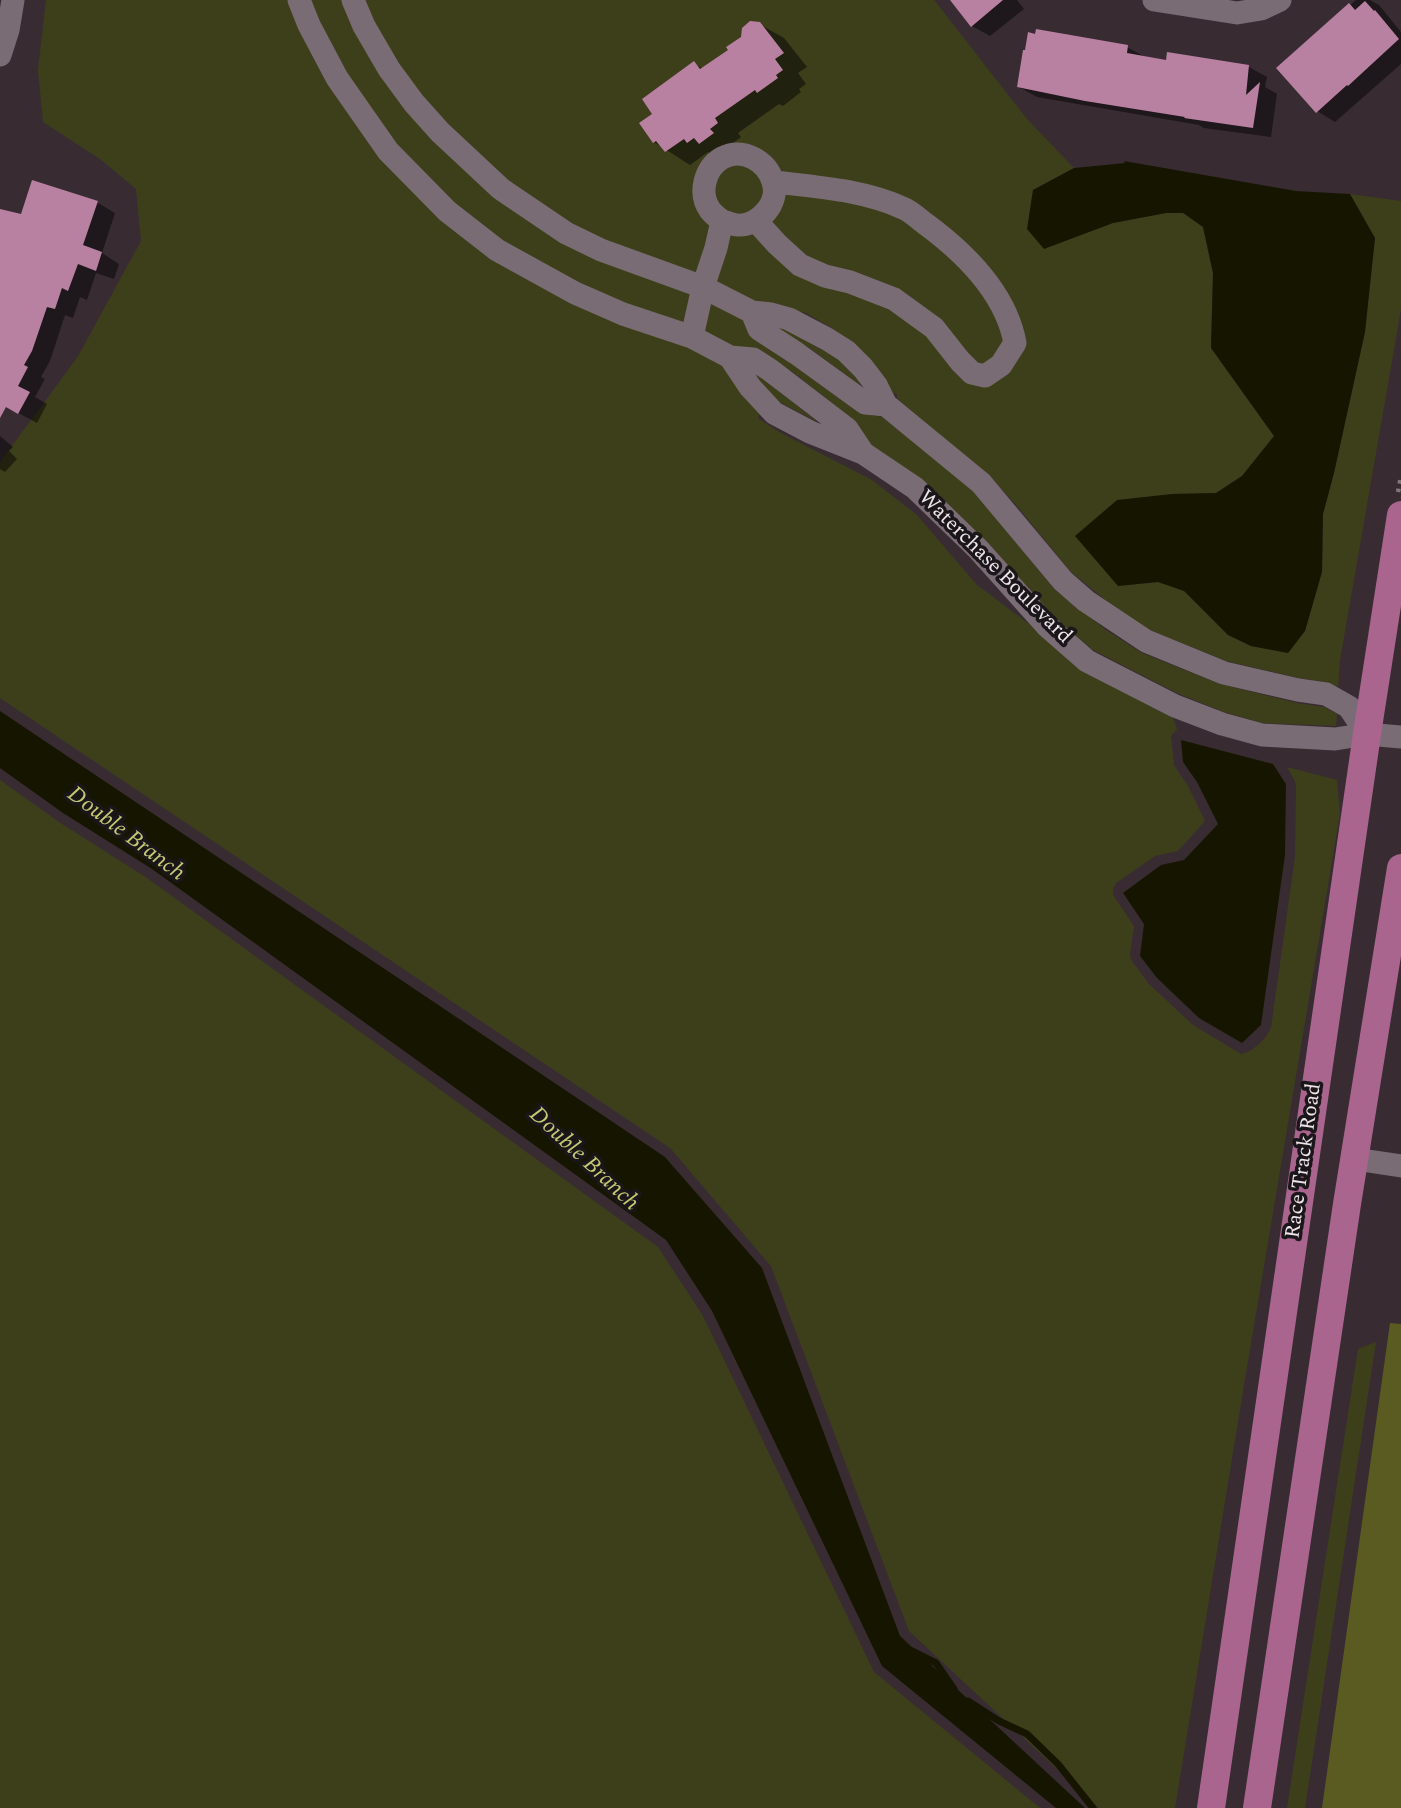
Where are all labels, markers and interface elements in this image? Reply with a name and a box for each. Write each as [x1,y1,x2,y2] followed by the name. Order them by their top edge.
[912,486,1076,650] street label: Waterchase Boulevard
[61,782,189,888] water label: Double Branch
[1282,1082,1328,1240] street label: Race Track Road
[522,1102,644,1218] water label: Double Branch

